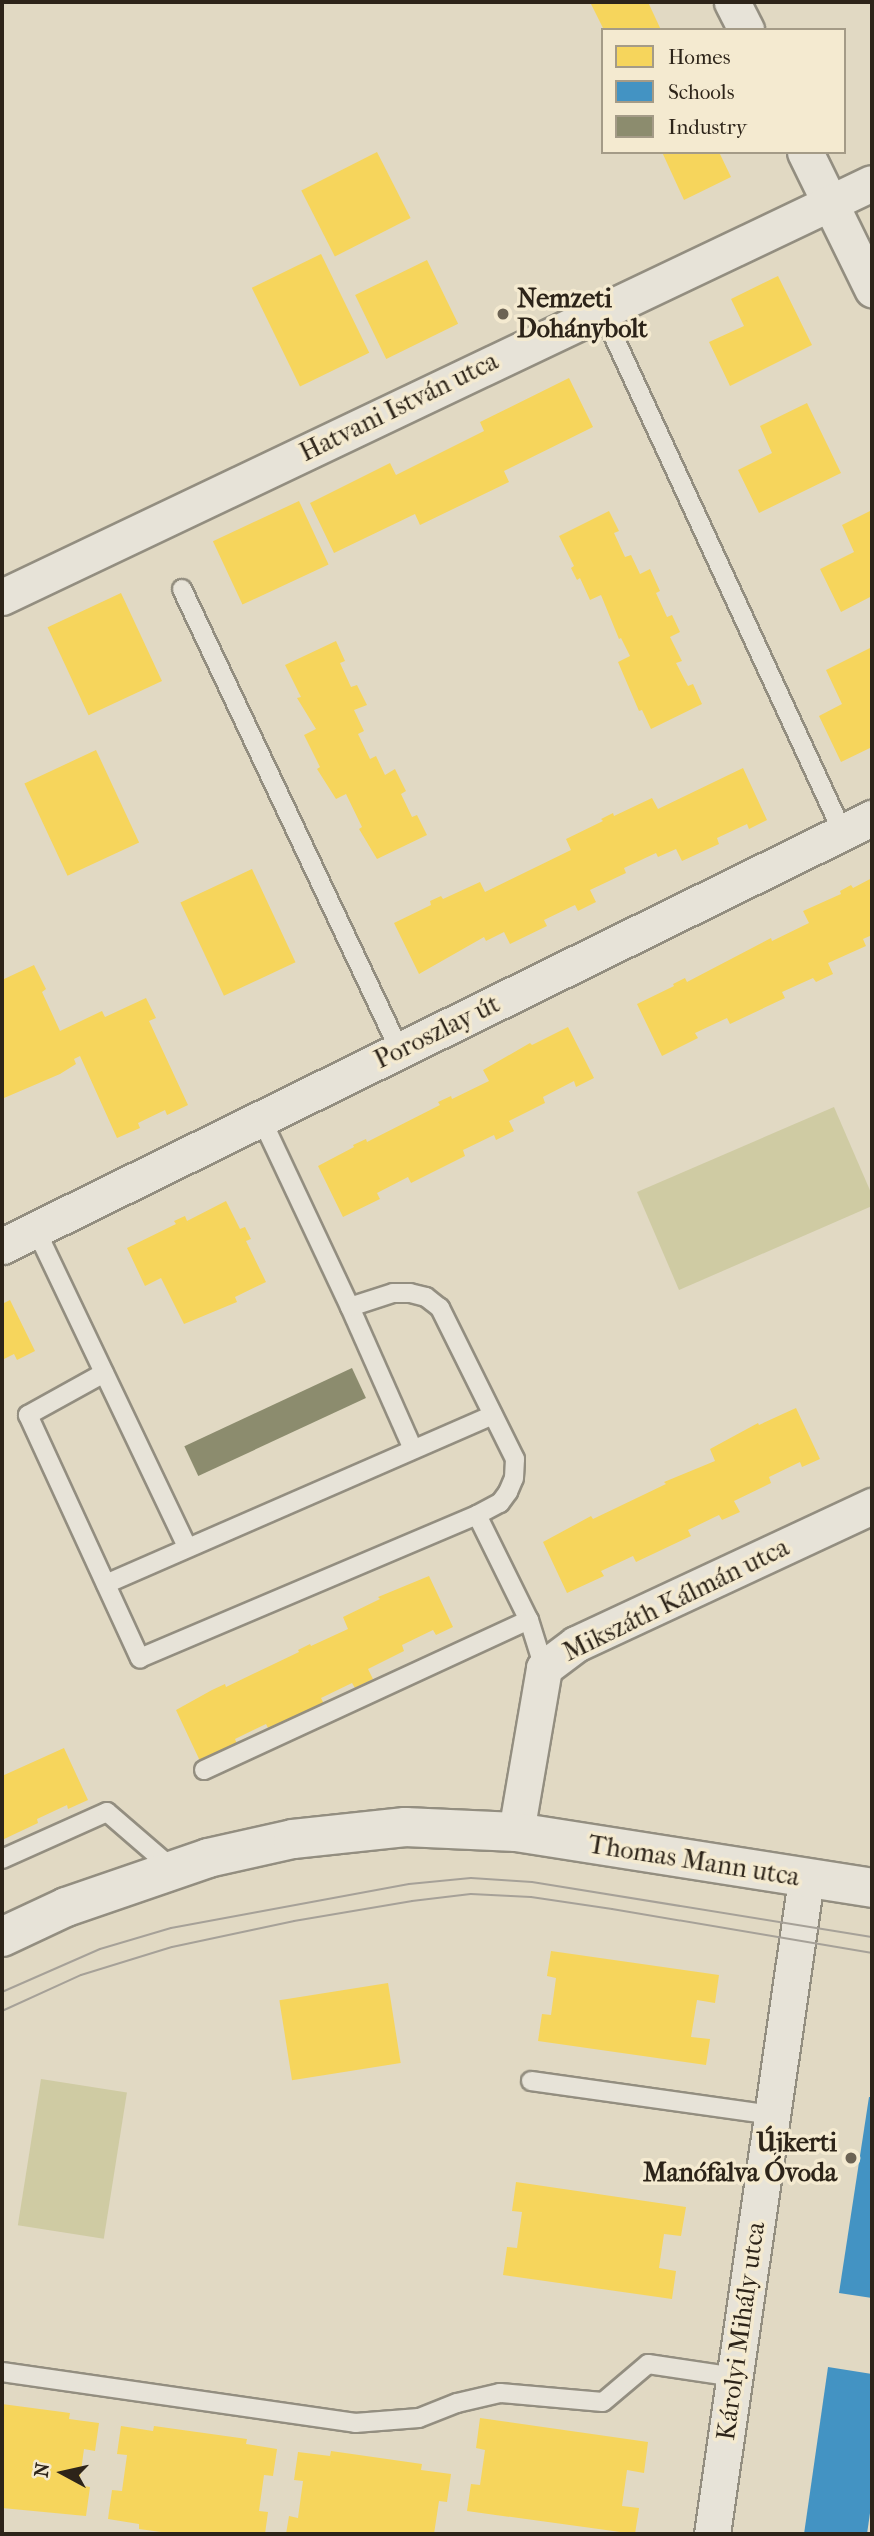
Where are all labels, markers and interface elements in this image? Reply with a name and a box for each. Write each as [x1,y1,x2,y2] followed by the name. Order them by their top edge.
[601,28,846,154] legend
[668,45,730,69] text: Homes
[668,80,734,104] text: Schools
[668,115,747,139] text: Industry
[517,283,647,344] place label: Nemzeti Dohánybolt
[495,306,511,322] marker: Nemzeti Dohánybolt
[295,345,503,469] street label: Hatvani István utca
[369,988,505,1076] street label: Poroszlay út
[558,1532,794,1668] street label: Mikszáth Kálmán utca
[586,1829,802,1893] street label: Thomas Mann utca
[643,2127,837,2188] place label: Újkerti Manófalva Óvoda
[843,2150,859,2166] marker: Újkerti Manófalva Óvoda
[710,2220,772,2442] street label: Károlyi Mihály utca
[28,2438,98,2508] north arrow
[30,2461,54,2479] text: N

